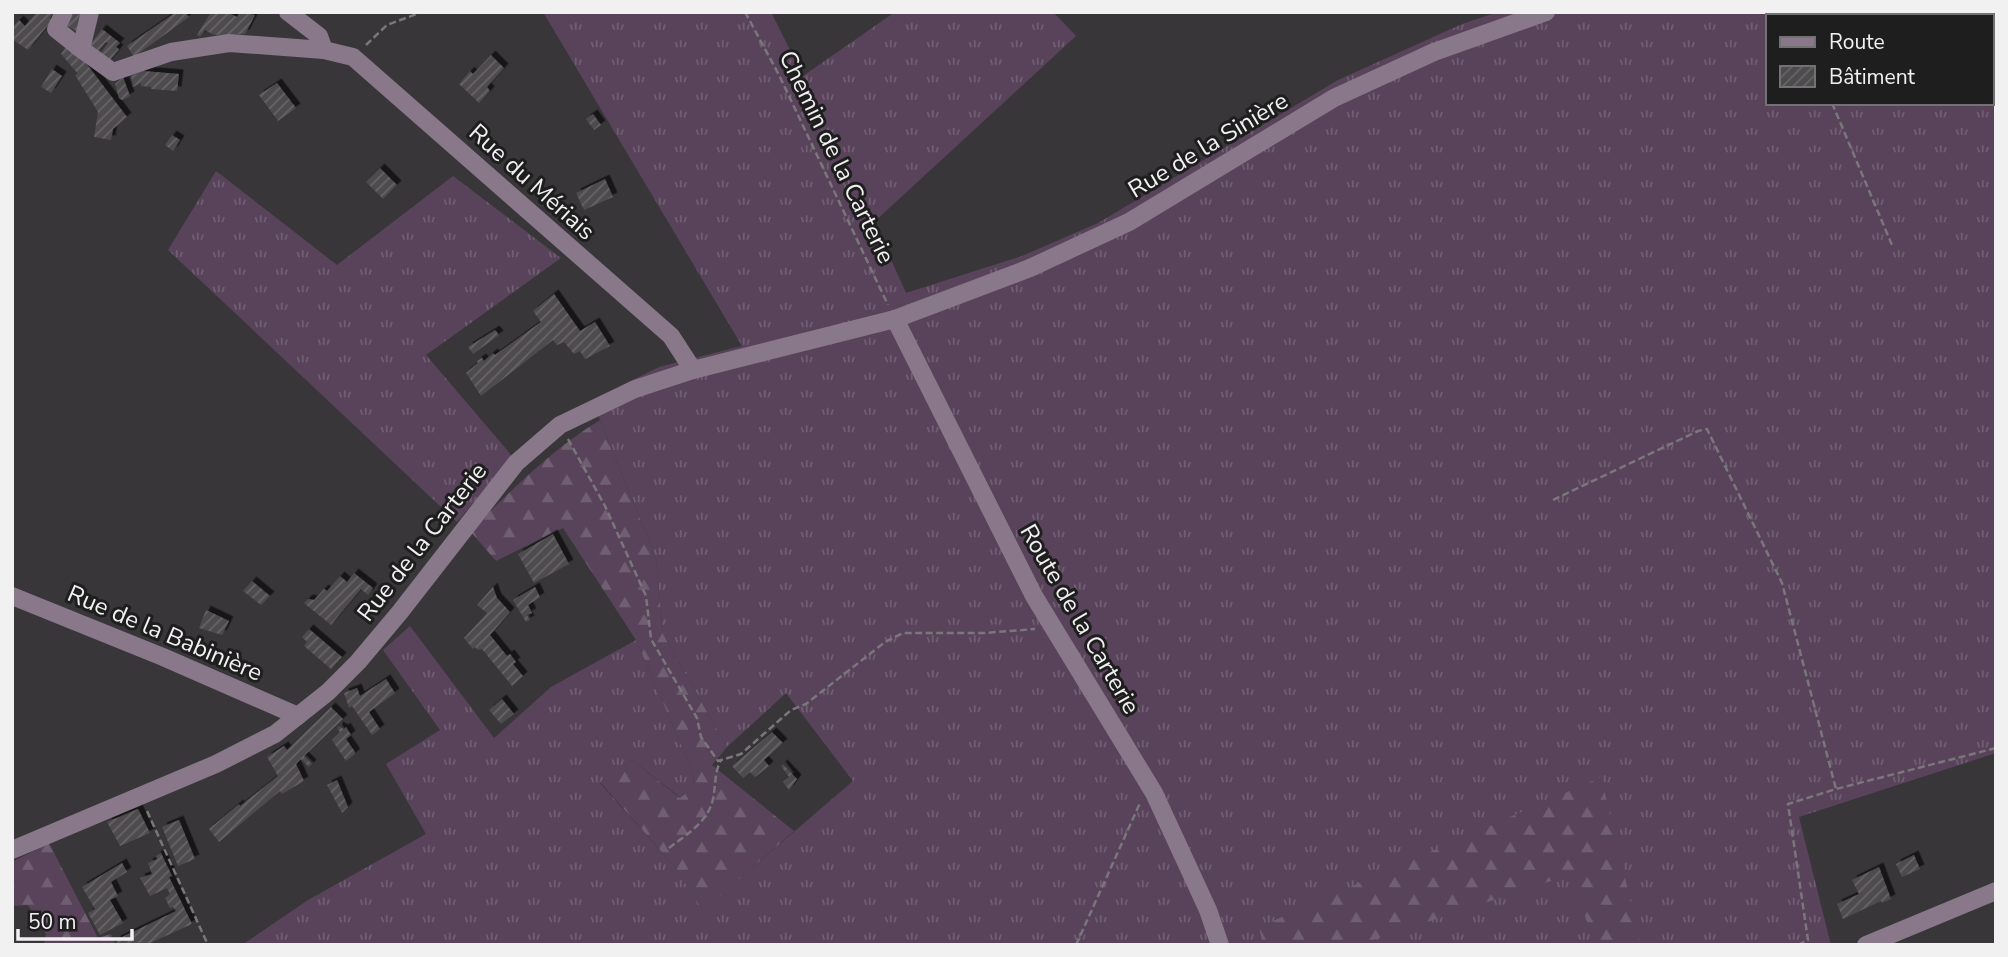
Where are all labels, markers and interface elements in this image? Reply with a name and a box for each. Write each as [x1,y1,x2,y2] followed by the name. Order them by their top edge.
[1766,14,1994,105] legend
[1829,28,1885,56] text: Route
[772,45,902,269] street label: Chemin de la Carterie
[1829,63,1916,91] text: Bâtiment
[1122,85,1294,205] street label: Rue de la Sinière
[462,117,602,247] street label: Rue du Mériais
[350,456,494,628] street label: Rue de la Carterie
[1013,518,1147,720] street label: Route de la Carterie
[63,577,267,689] street label: Rue de la Babinière
[18,898,131,942] scale bar
[28,908,77,936] text: 50 m

